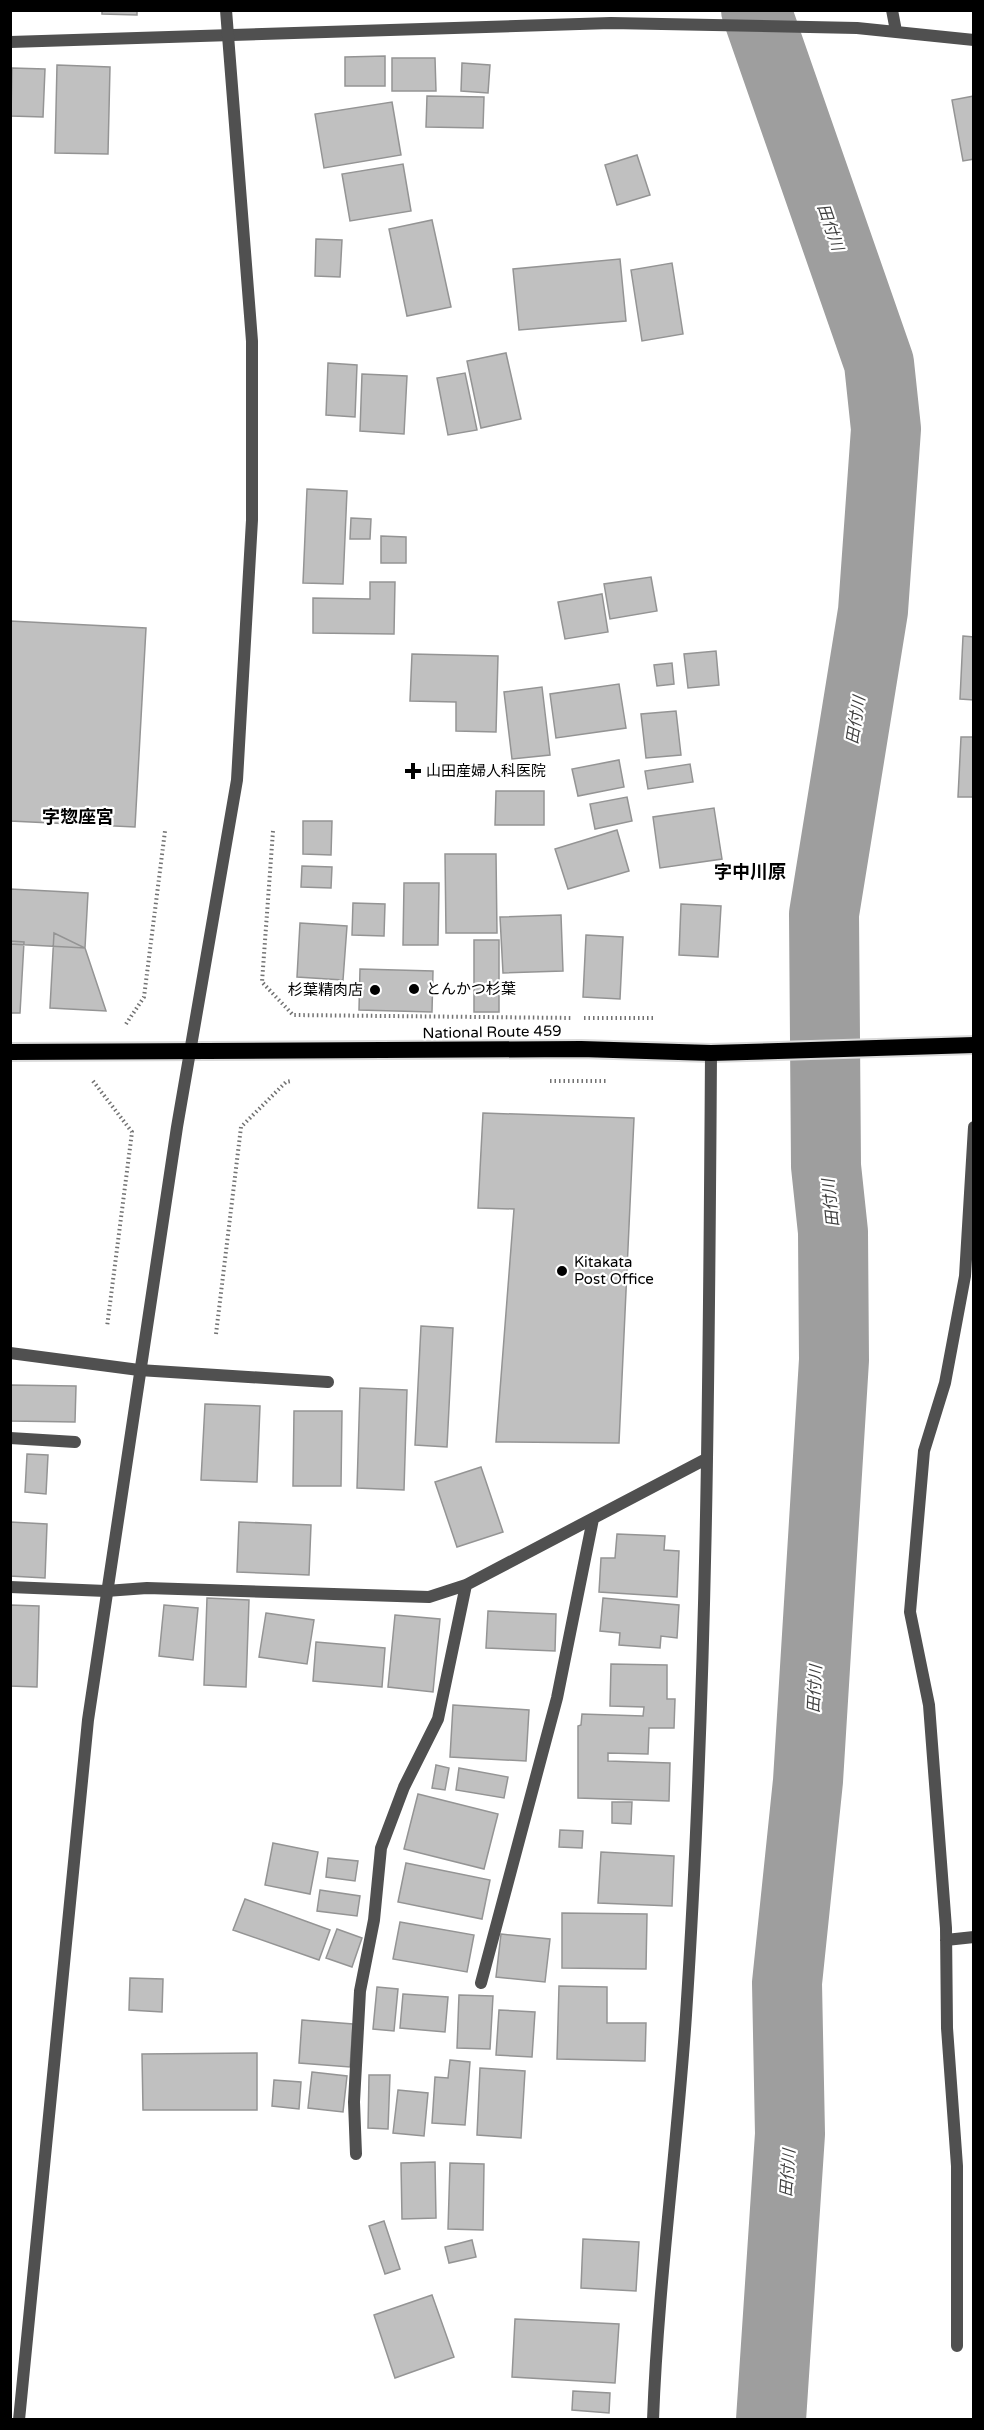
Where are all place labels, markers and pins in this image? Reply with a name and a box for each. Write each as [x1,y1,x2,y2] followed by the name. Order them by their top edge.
[404,762,422,780] marker: 山田産婦人科医院
[426,762,546,780] place label: 山田産婦人科医院
[426,980,516,998] place label: とんかつ杉葉
[288,981,363,999] place label: 杉葉精肉店
[407,982,421,996] marker: とんかつ杉葉
[368,983,382,997] marker: 杉葉精肉店
[574,1253,654,1288] place label: Kitakata Post Office
[555,1264,569,1278] marker: Kitakata Post Office

